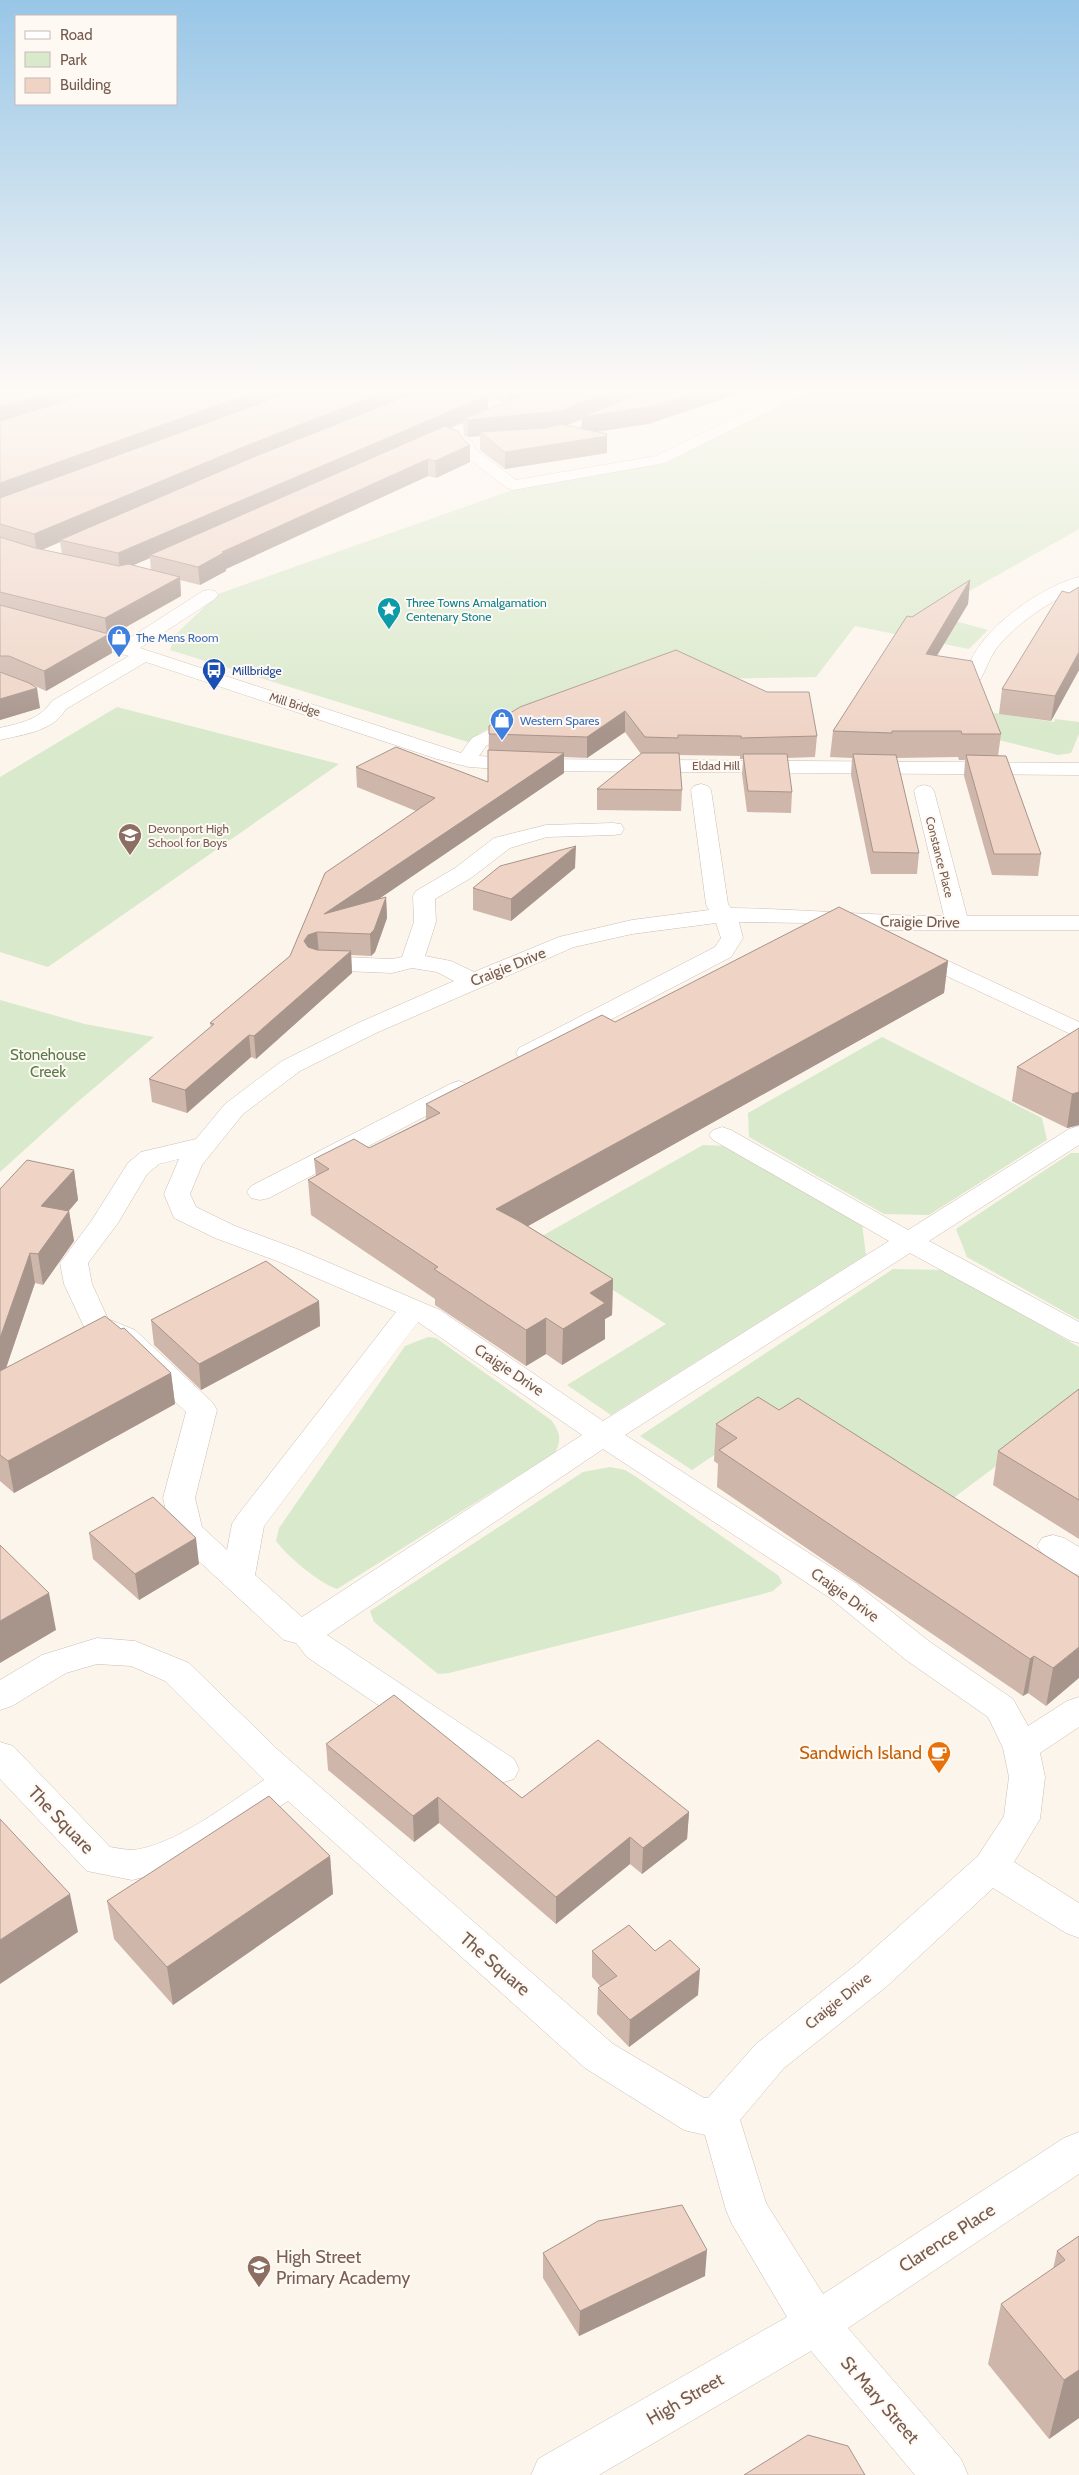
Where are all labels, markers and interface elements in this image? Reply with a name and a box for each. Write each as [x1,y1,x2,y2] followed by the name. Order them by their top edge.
[15,15,178,105] legend
[60,26,93,44] text: Road
[60,51,87,69] text: Park
[60,76,111,94] text: Building
[406,595,547,624] place label: Three Towns Amalgamation Centenary Stone
[376,596,402,630] place icon: Three Towns Amalgamation Centenary Stone
[106,624,132,658] shop icon: The Mens Room
[136,630,219,645] place label: The Mens Room
[201,657,227,691] bus stop icon: Millbridge
[232,663,282,678] place label: Millbridge
[268,689,322,719] street label: Mill Bridge
[489,707,515,741] shop icon: Western Spares
[520,713,599,728] place label: Western Spares
[692,758,740,773] street label: Eldad Hill
[923,815,957,899] street label: Constance Place
[148,821,229,850] place label: Devonport High School for Boys
[117,822,143,856] school or university icon: Devonport High School for Boys
[880,912,960,932] street label: Craigie Drive
[468,944,549,990] street label: Craigie Drive
[10,1046,86,1081] park label: Stonehouse Creek
[471,1340,547,1400] street label: Craigie Drive
[807,1564,883,1626] street label: Craigie Drive
[926,1740,952,1774] cafe icon: Sandwich Island
[799,1742,922,1764] place label: Sandwich Island
[23,1782,99,1858] street label: The Square
[455,1928,535,2000] street label: The Square
[801,1969,875,2033] street label: Craigie Drive
[895,2199,999,2277] street label: Clarence Place
[276,2246,410,2289] place label: High Street Primary Academy
[246,2254,272,2288] school or university icon: High Street Primary Academy
[836,2352,924,2448] street label: St Mary Street
[643,2368,727,2430] street label: High Street

